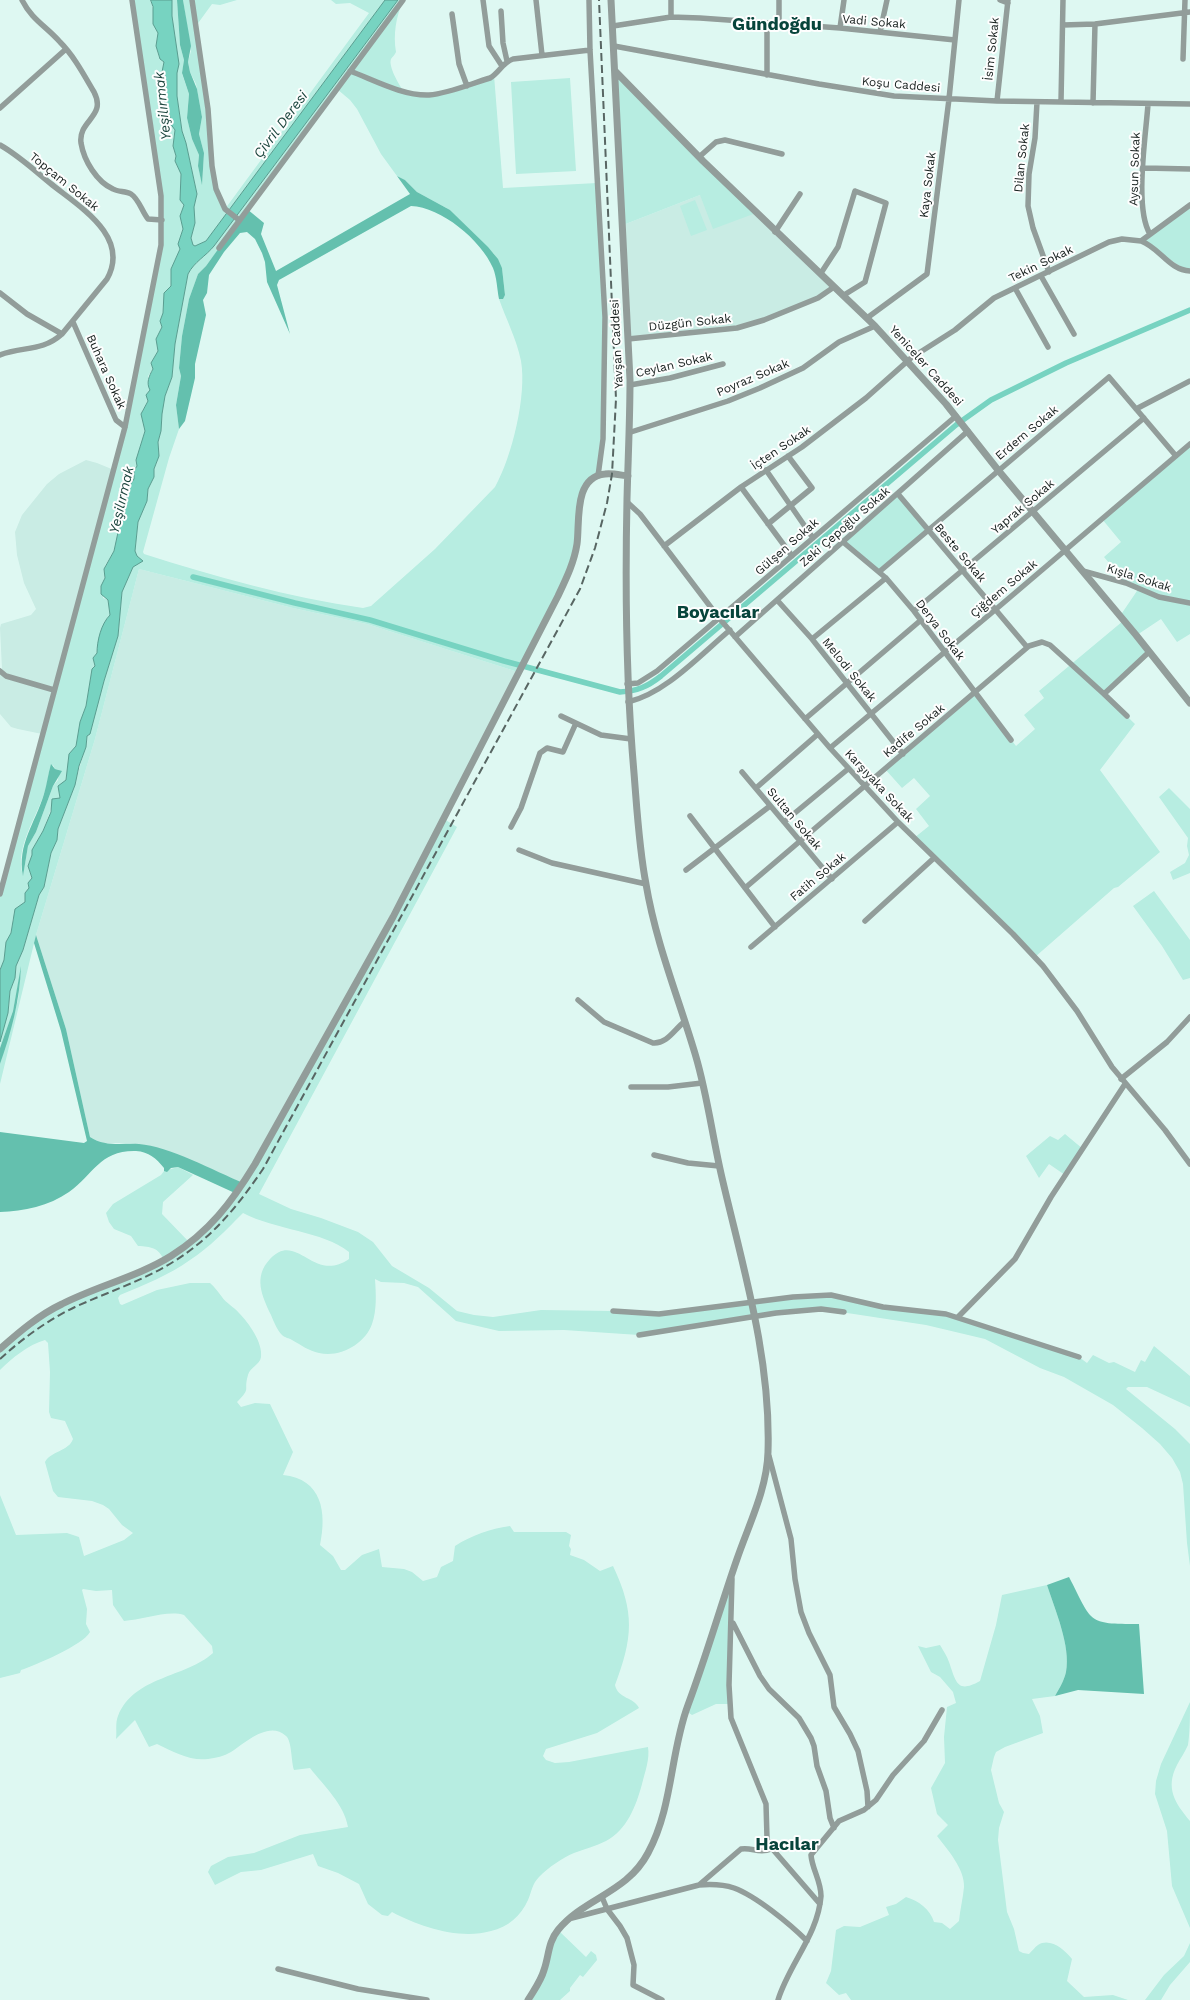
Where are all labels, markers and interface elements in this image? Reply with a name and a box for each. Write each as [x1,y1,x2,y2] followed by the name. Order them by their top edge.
[842,12,906,32] street label: Vadi Sokak
[732,14,822,36] district label: Gündoğdu
[982,17,1002,81] street label: İsim Sokak
[151,71,175,141] water label: Yeşilırmak
[861,74,941,96] street label: Koşu Caddesi
[250,88,312,162] water label: Çivril Deresi
[1011,123,1033,193] street label: Dilan Sokak
[1127,132,1143,206] street label: Aysun Sokak
[26,150,102,214] street label: Topçam Sokak
[917,151,939,219] street label: Kaya Sokak
[1007,242,1075,286] street label: Tekin Sokak
[607,299,627,389] street label: Yavşan Caddesi
[648,312,732,334] street label: Düzgün Sokak
[886,323,966,409] street label: Yeniceler Caddesi
[83,332,129,412] street label: Buhara Sokak
[634,349,714,381] street label: Ceylan Sokak
[714,356,792,400] street label: Poyraz Sokak
[993,403,1061,463] street label: Erdem Sokak
[748,423,814,473] street label: İçten Sokak
[106,465,138,535] water label: Yeşilırmak
[989,477,1057,537] street label: Yaprak Sokak
[797,484,893,570] street label: Zeki Çepoğlu Sokak
[752,515,822,579] street label: Gülşen Sokak
[931,521,989,585] street label: Beste Sokak
[968,557,1040,621] street label: Çiğdem Sokak
[1105,561,1173,595] street label: Kışla Sokak
[912,597,968,663] street label: Derya Sokak
[677,602,759,624] district label: Boyacılar
[819,635,879,705] street label: Melodi Sokak
[880,701,948,761] street label: Kadife Sokak
[842,747,916,825] street label: Karşıyaka Sokak
[764,785,824,853] street label: Sultan Sokak
[787,850,849,904] street label: Fatih Sokak
[755,1834,819,1856] district label: Hacılar

